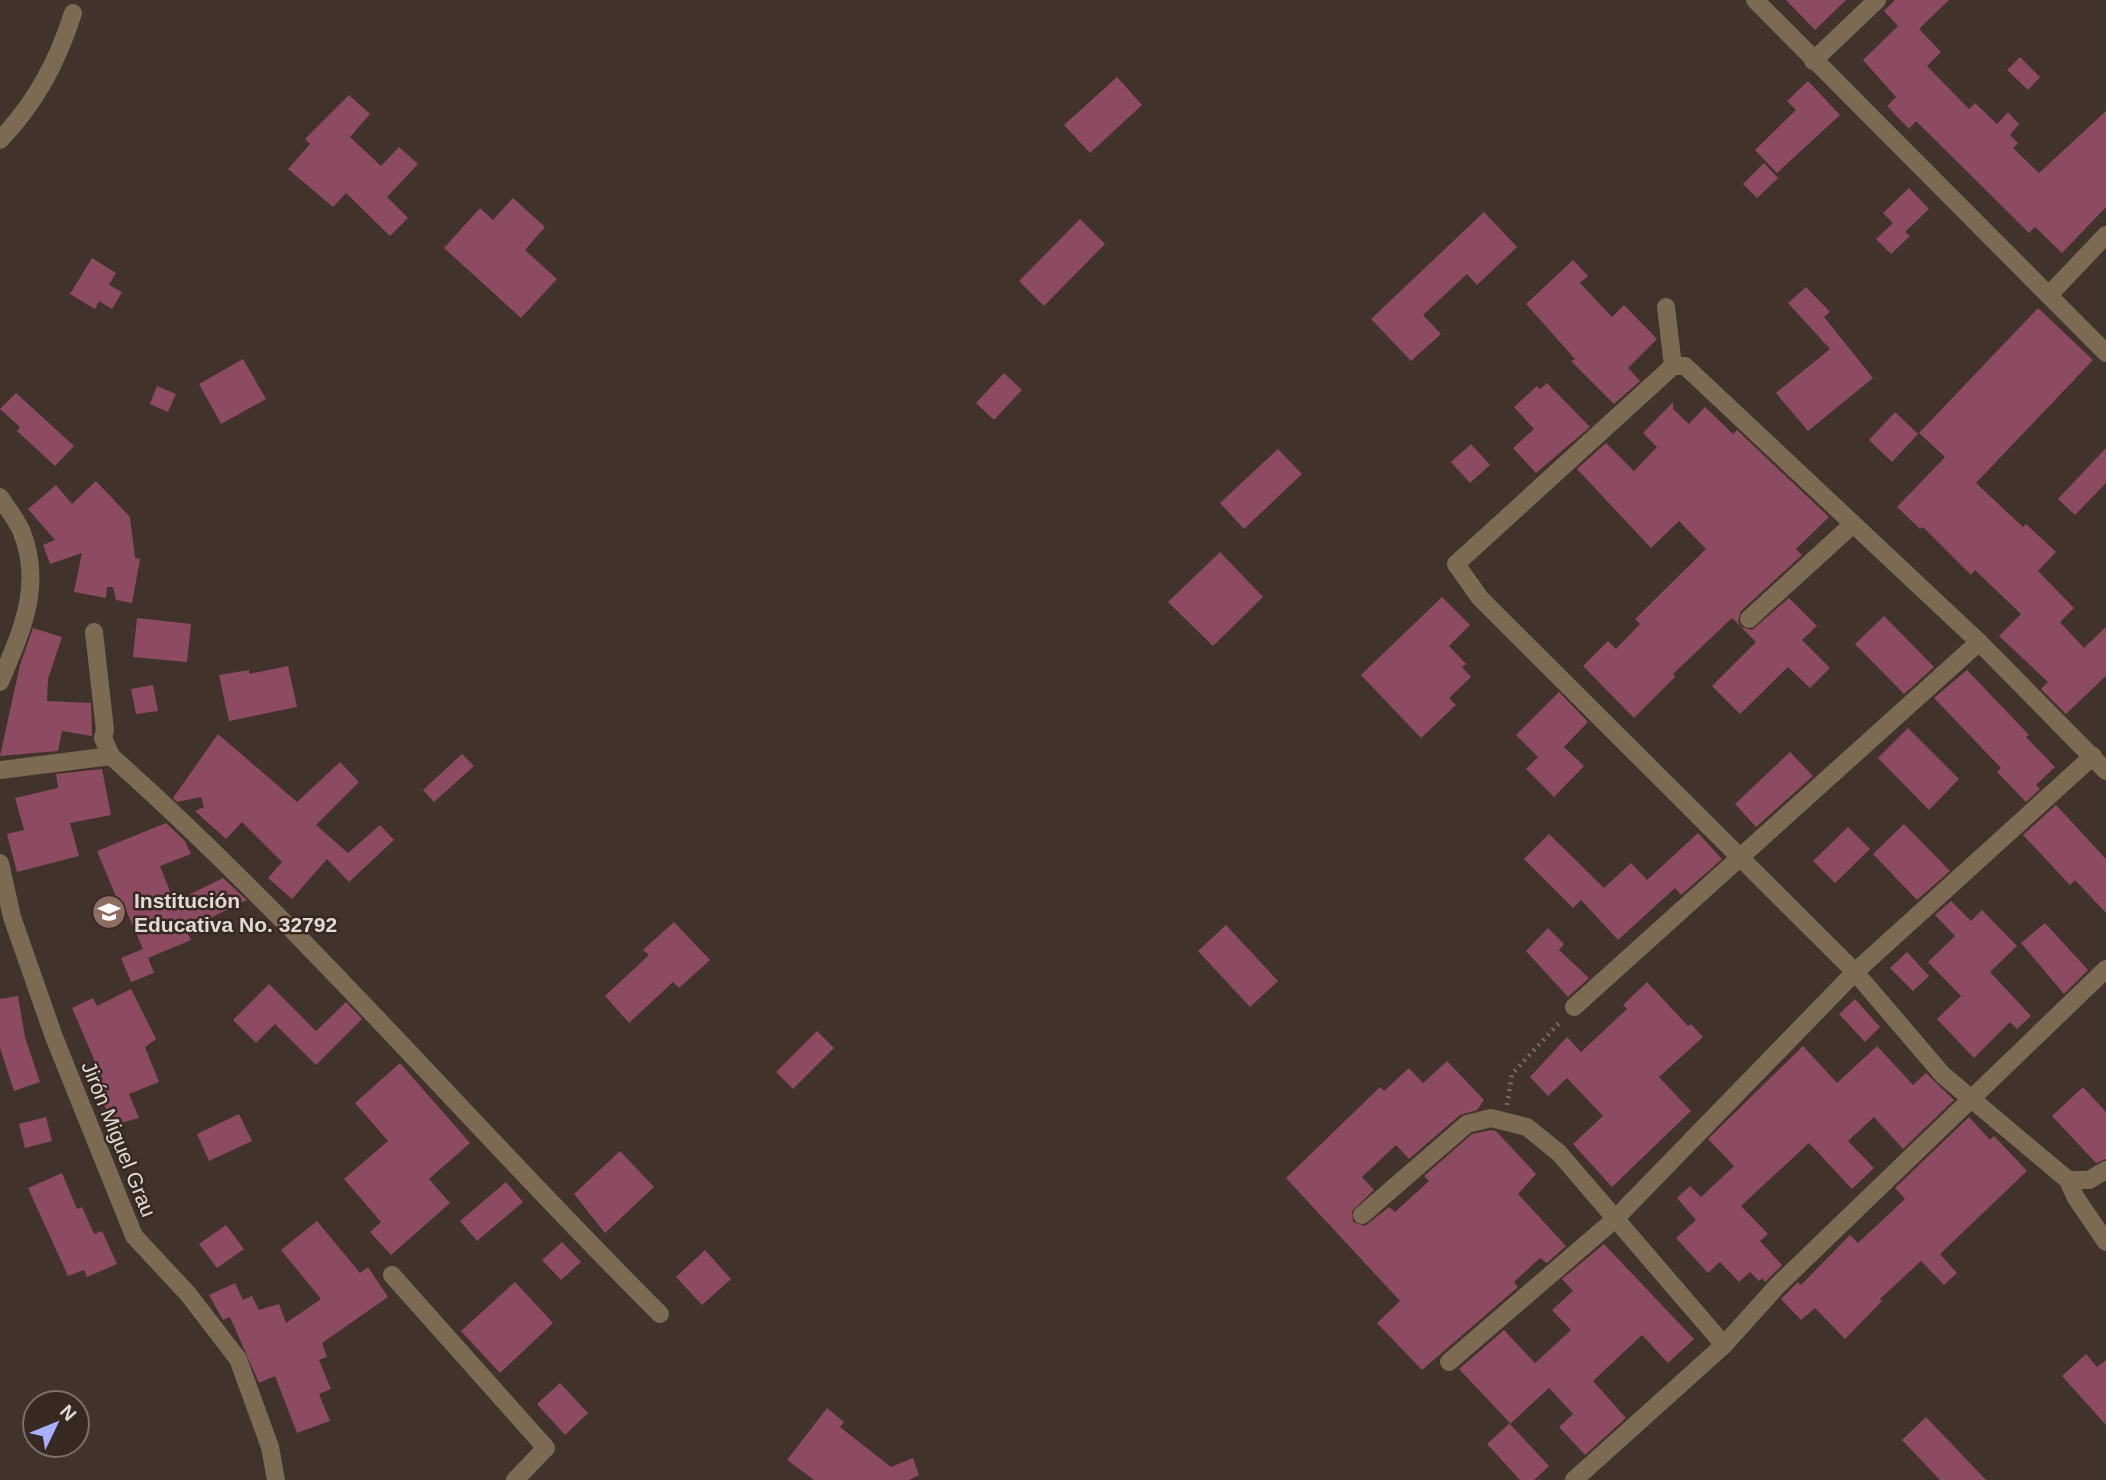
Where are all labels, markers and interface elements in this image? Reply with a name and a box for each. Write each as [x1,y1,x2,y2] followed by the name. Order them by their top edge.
[134,889,337,936] place label: Institución Educativa No. 32792
[90,893,128,931] school or university icon: Institución Educativa No. 32792
[77,1058,161,1220] street label: Jirón Miguel Grau
[21,1389,91,1459] north arrow
[56,1401,80,1425] text: N

